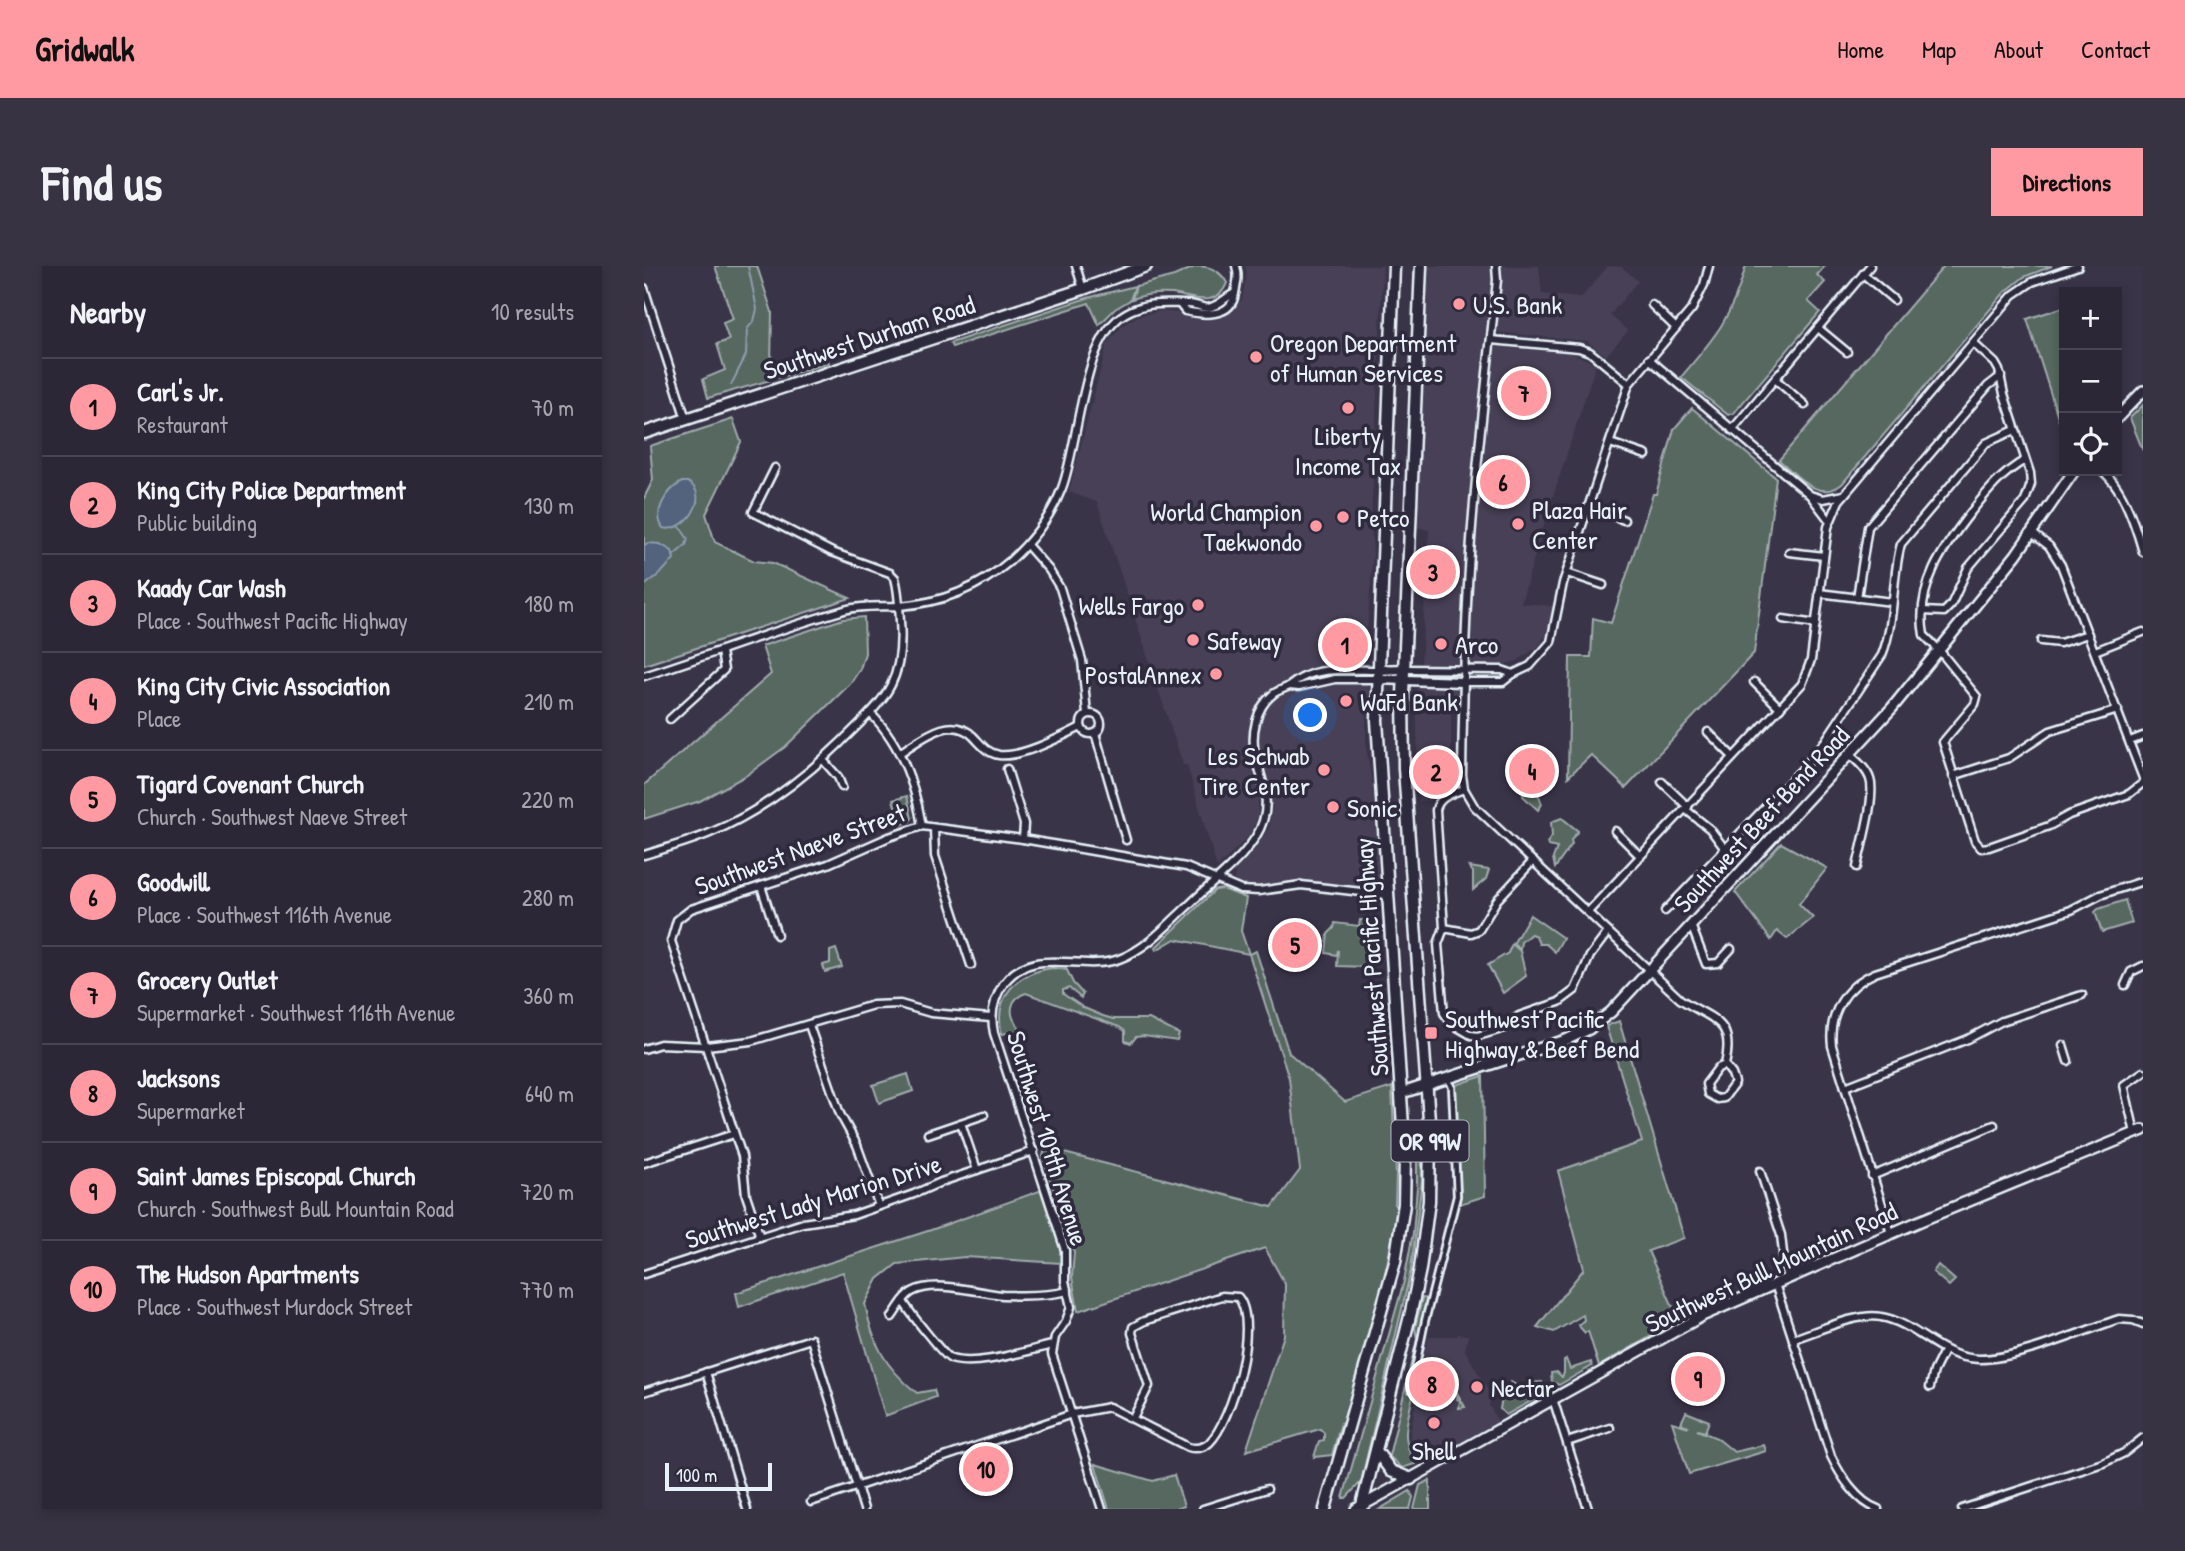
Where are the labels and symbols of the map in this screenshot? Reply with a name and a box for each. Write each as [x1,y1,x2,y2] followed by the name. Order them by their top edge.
[759,286,979,388] street label: Southwest Durham Road
[1473,287,1562,322] place label: U.S. Bank
[1451,296,1467,312] marker: U.S. Bank
[1270,325,1457,390] place label: Oregon Department of Human Services
[1248,349,1264,365] marker: Oregon Department of Human Services
[1501,367,1547,419] pin: 7
[1340,400,1356,416] marker: Liberty Income Tax
[1295,418,1401,483] place label: Liberty Income Tax
[1480,456,1526,508] pin: 6
[1532,492,1627,557] place label: Plaza Hair Center
[1150,494,1302,559] place label: World Champion Taekwondo
[1357,500,1409,535] place label: Petco
[1335,509,1351,525] marker: Petco
[1510,516,1526,532] marker: Plaza Hair Center
[1308,518,1324,534] marker: World Champion Taekwondo
[1410,546,1456,598] pin: 3
[1078,588,1184,623] place label: Wells Fargo
[1190,597,1206,613] marker: Wells Fargo
[1322,619,1368,671] pin: 1
[1207,623,1282,658] place label: Safeway
[1455,627,1498,662] place label: Arco
[1185,632,1201,648] marker: Safeway
[1433,636,1449,652] marker: Arco
[1085,657,1202,692] place label: PostalAnnex
[1208,666,1224,682] marker: PostalAnnex
[1360,684,1458,719] place label: WaFd Bank
[1338,693,1354,709] marker: WaFd Bank
[1293,698,1327,732] your location
[1665,718,1857,920] street label: Southwest Beef Bend Road
[1200,738,1310,803] place label: Les Schwab Tire Center
[1509,745,1555,797] pin: 4
[1413,746,1459,798] pin: 2
[1316,762,1332,778] marker: Les Schwab Tire Center
[1347,790,1397,825] place label: Sonic
[690,794,911,903] street label: Southwest Naeve Street
[1325,799,1341,815] marker: Sonic
[1345,837,1397,1077] street label: Southwest Pacific Highway
[1272,919,1318,971] pin: 5
[1445,1001,1639,1066] place label: Southwest Pacific Highway & Beef Bend
[1423,1025,1439,1041] marker: Southwest Pacific Highway & Beef Bend
[999,1027,1097,1249] street label: Southwest 109th Avenue
[1392,1120,1468,1162] road number: OR 99W
[681,1145,945,1257] street label: Southwest Lady Marion Drive
[1639,1193,1903,1341] street label: Southwest Bull Mountain Road
[1675,1353,1721,1405] pin: 9
[1409,1358,1455,1410] pin: 8
[1491,1370,1554,1405] place label: Nectar
[1469,1379,1485,1395] marker: Nectar
[1426,1415,1442,1431] marker: Shell
[1412,1433,1457,1468] place label: Shell
[963,1443,1009,1495] pin: 10
[665,1460,772,1492] scale bar

